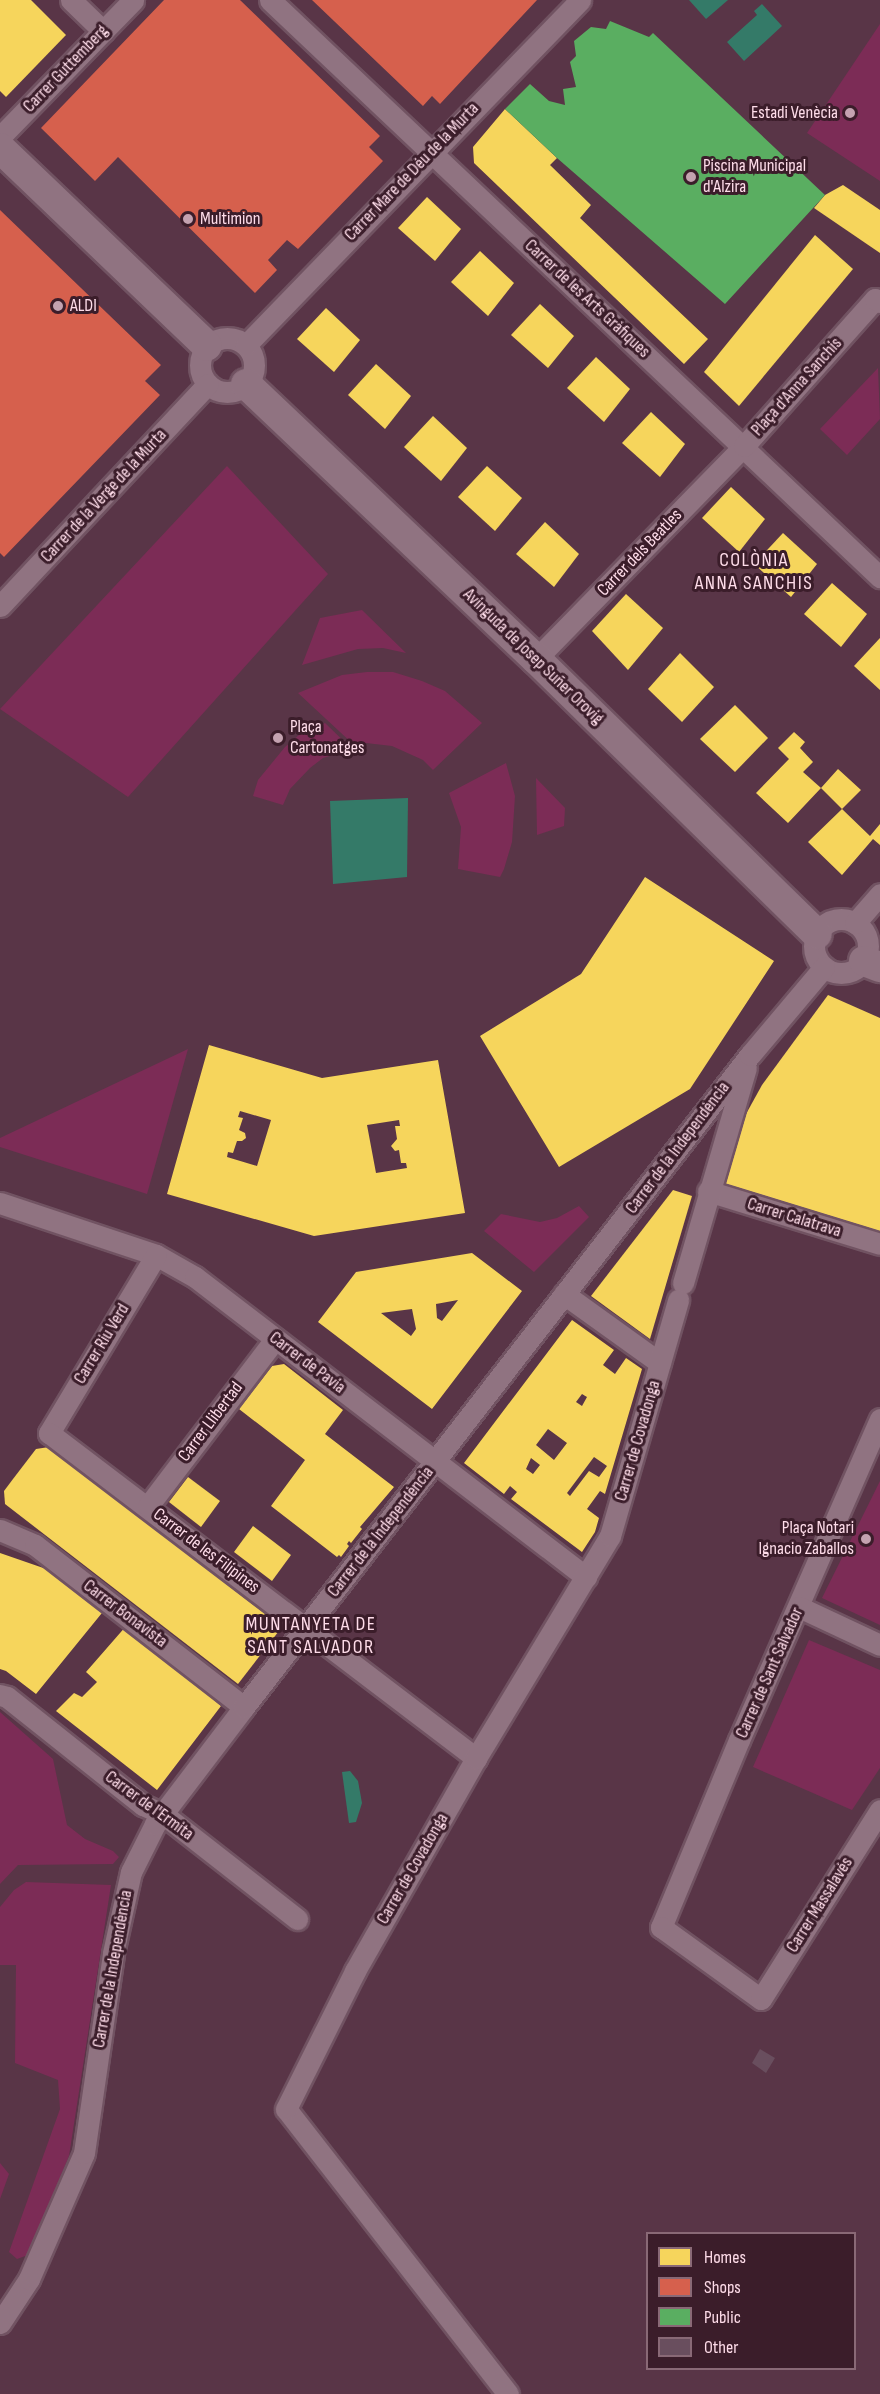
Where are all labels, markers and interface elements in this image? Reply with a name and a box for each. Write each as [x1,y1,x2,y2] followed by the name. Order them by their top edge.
[19,21,113,117] street label: Carrer Guttemberg
[340,98,484,246] street label: Carrer Mare de Déu de la Murta
[751,102,838,124] place label: Estadi Venècia
[843,106,857,120] marker: Estadi Venècia
[703,156,806,198] place label: Piscina Municipal d'Alzira
[684,170,698,184] marker: Piscina Municipal d'Alzira
[200,208,260,230] place label: Multimion
[181,212,195,226] marker: Multimion
[520,235,654,363] street label: Carrer de les Arts Gràfiques
[70,295,97,317] place label: ALDI
[51,299,65,313] marker: ALDI
[747,333,847,441] street label: Plaça d'Anna Sanchis
[37,425,171,567] street label: Carrer de la Verge de la Murta
[593,505,687,601] street label: Carrer dels Beatles
[695,548,813,595] district label: COLÒNIA ANNA SANCHIS
[458,584,608,730] street label: Avinguda de Josep Suñer Orovig
[290,717,364,760] place label: Plaça Cartonatges
[271,731,285,745] marker: Plaça Cartonatges
[621,1078,735,1218] street label: Carrer de la Independència
[744,1193,844,1243] street label: Carrer Calatrava
[70,1300,134,1388] street label: Carrer Riu Verd
[265,1327,349,1399] street label: Carrer de Pavia
[174,1378,248,1466] street label: Carrer Llibertad
[610,1378,666,1504] street label: Carrer de Covadonga
[323,1462,439,1602] street label: Carrer de la Independència
[148,1504,264,1598] street label: Carrer de les Filipines
[758,1518,854,1561] place label: Plaça Notari Ignacio Zaballos
[859,1532,873,1546] marker: Plaça Notari Ignacio Zaballos
[79,1575,171,1653] street label: Carrer Bonavista
[731,1604,809,1742] street label: Carrer de Sant Salvador
[245,1612,377,1659] district label: MUNTANYETA DE SANT SALVADOR
[100,1767,198,1845] street label: Carrer de l'Ermita
[373,1810,453,1928] street label: Carrer de Covadonga
[782,1853,858,1957] street label: Carrer Massalavés
[88,1888,138,2050] street label: Carrer de la Independència
[646,2232,856,2370] legend
[704,2247,746,2268] text: Homes
[704,2277,741,2298] text: Shops
[704,2307,741,2328] text: Public
[704,2337,738,2358] text: Other

